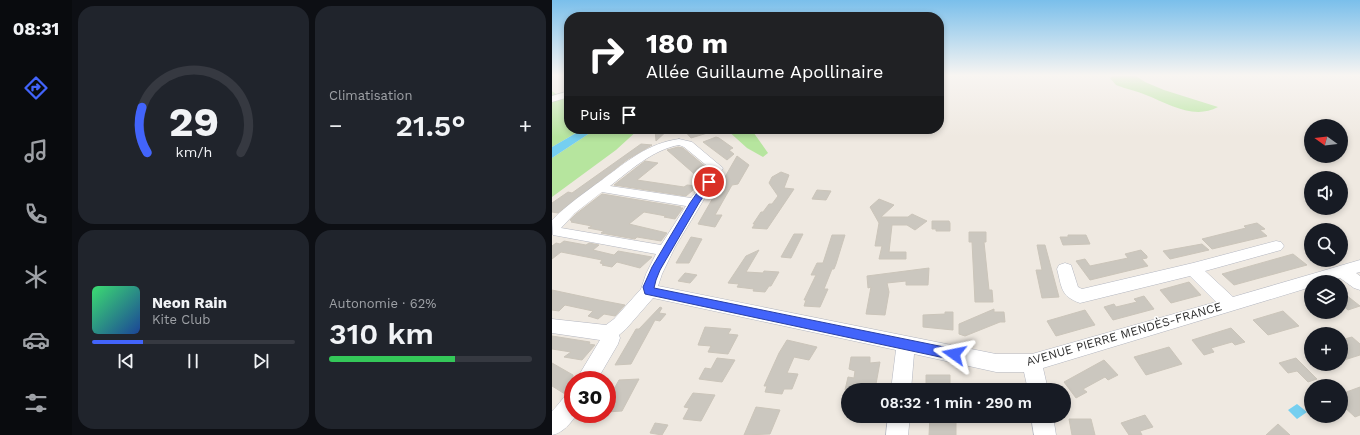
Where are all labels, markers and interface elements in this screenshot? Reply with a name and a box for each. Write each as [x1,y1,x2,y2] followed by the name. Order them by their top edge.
[13,18,59,39] text: 08:31
[646,27,728,60] text: 180 m
[580,28,632,80] icon: right
[646,61,883,82] text: Allée Guillaume Apollinaire
[22,74,50,102] icon: directions
[329,88,412,103] text: Climatisation
[168,97,219,146] text: 29
[618,104,640,126] icon: arrive
[580,106,610,124] text: Puis
[395,108,466,143] text: 21.5°
[329,113,342,138] text: −
[519,113,532,138] text: +
[1304,119,1348,163] north arrow
[1304,119,1348,423] map controls
[22,137,50,165] icon: music
[175,143,212,159] text: km/h
[692,165,726,199] pin
[698,171,720,193] icon: arrive
[1304,171,1348,215] button: sound
[22,200,50,228] icon: phone
[1304,223,1348,267] button: search
[22,263,50,291] icon: climate
[1304,275,1348,319] button: layers
[152,294,227,312] text: Neon Rain
[329,296,436,311] text: Autonomie · 62%
[1025,299,1224,369] street label: AVENUE PIERRE MENDÈS-FRANCE
[152,312,210,327] text: Kite Club
[329,316,434,351] text: 310 km
[22,326,50,354] icon: car
[1304,327,1348,371] button: +
[933,333,975,375] position arrow
[115,350,137,372] icon: previous
[182,350,204,372] icon: pause
[250,350,272,372] icon: next
[564,371,616,423] speed limit sign: 30
[1304,379,1348,423] button: −
[22,389,50,417] icon: filters
[880,394,1032,412] text: 08:32 · 1 min · 290 m

